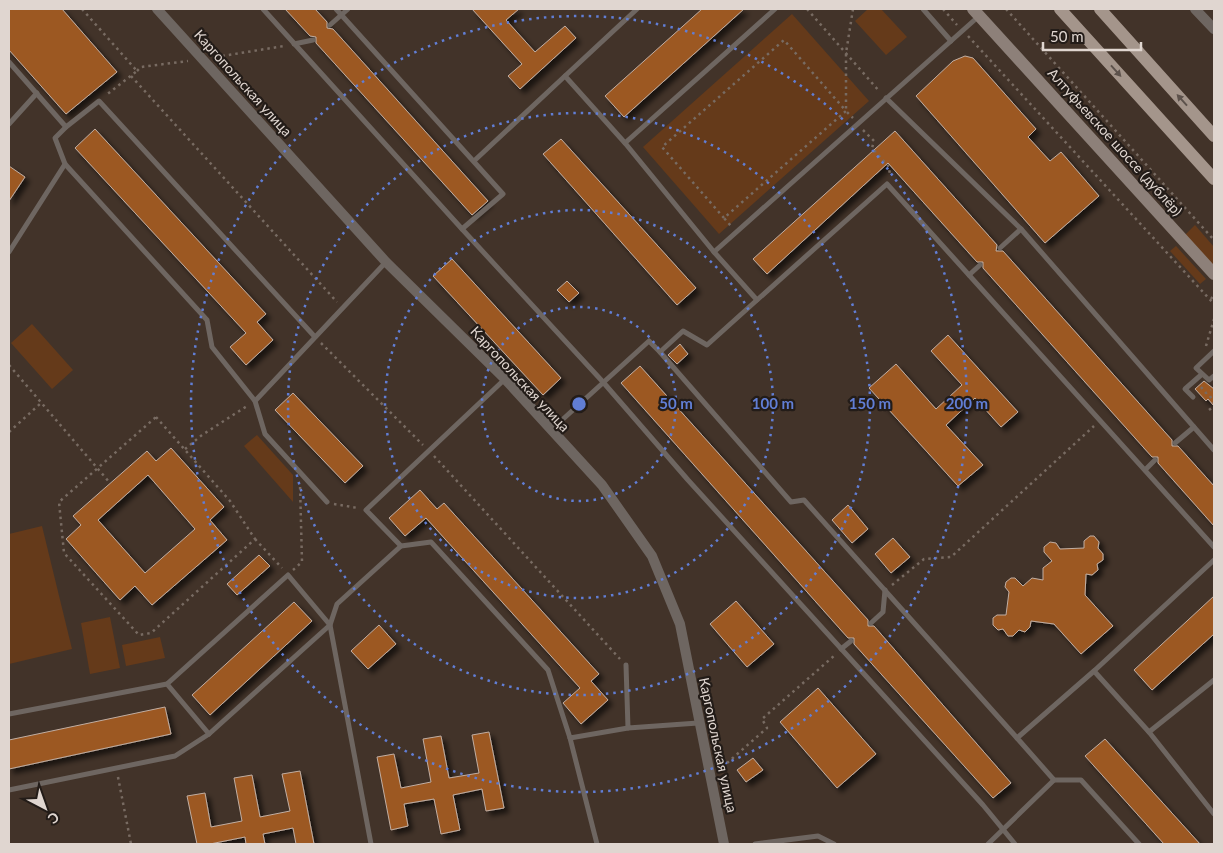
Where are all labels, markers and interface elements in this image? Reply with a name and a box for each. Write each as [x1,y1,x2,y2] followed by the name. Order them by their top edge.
[1043,20,1140,52] scale bar
[191,26,296,140] street label: Каргопольская улица
[1050,27,1084,45] text: 50 m
[1045,64,1186,219] street label: Алтуфьевское шоссе (дублёр)
[1110,64,1122,76] one-way arrow
[1176,93,1187,106] one-way arrow
[467,323,574,435] street label: Каргопольская улица
[659,394,693,412] text: 50 m
[752,394,794,412] text: 100 m
[849,394,891,412] text: 150 m
[946,394,988,412] text: 200 m
[570,395,588,413] centre of rings
[696,676,741,814] street label: Каргопольская улица
[20,783,70,833] north arrow
[44,809,63,828] text: С

